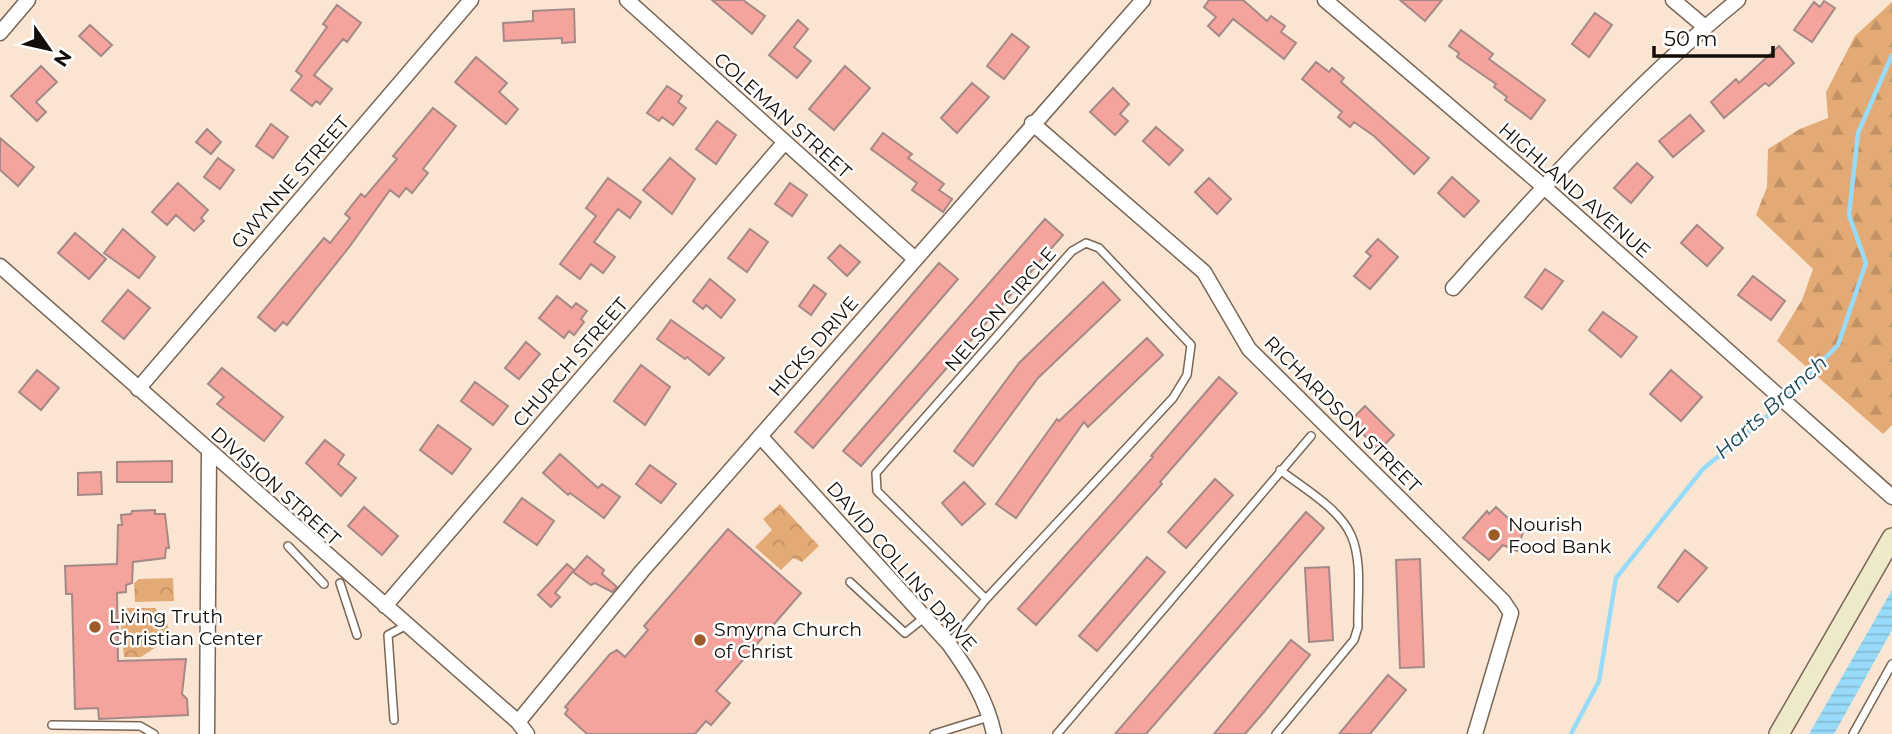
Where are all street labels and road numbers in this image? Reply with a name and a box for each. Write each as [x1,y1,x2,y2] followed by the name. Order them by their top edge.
[709,48,856,183] street label: COLEMAN STREET
[226,111,354,253] street label: GWYNNE STREET
[1494,118,1655,263] street label: HIGHLAND AVENUE
[940,242,1061,376] street label: NELSON CIRCLE
[764,292,863,401] street label: HICKS DRIVE
[508,293,633,432] street label: CHURCH STREET
[1260,331,1426,497] street label: RICHARDSON STREET
[206,422,345,551] street label: DIVISION STREET
[822,477,982,656] street label: DAVID COLLINS DRIVE

